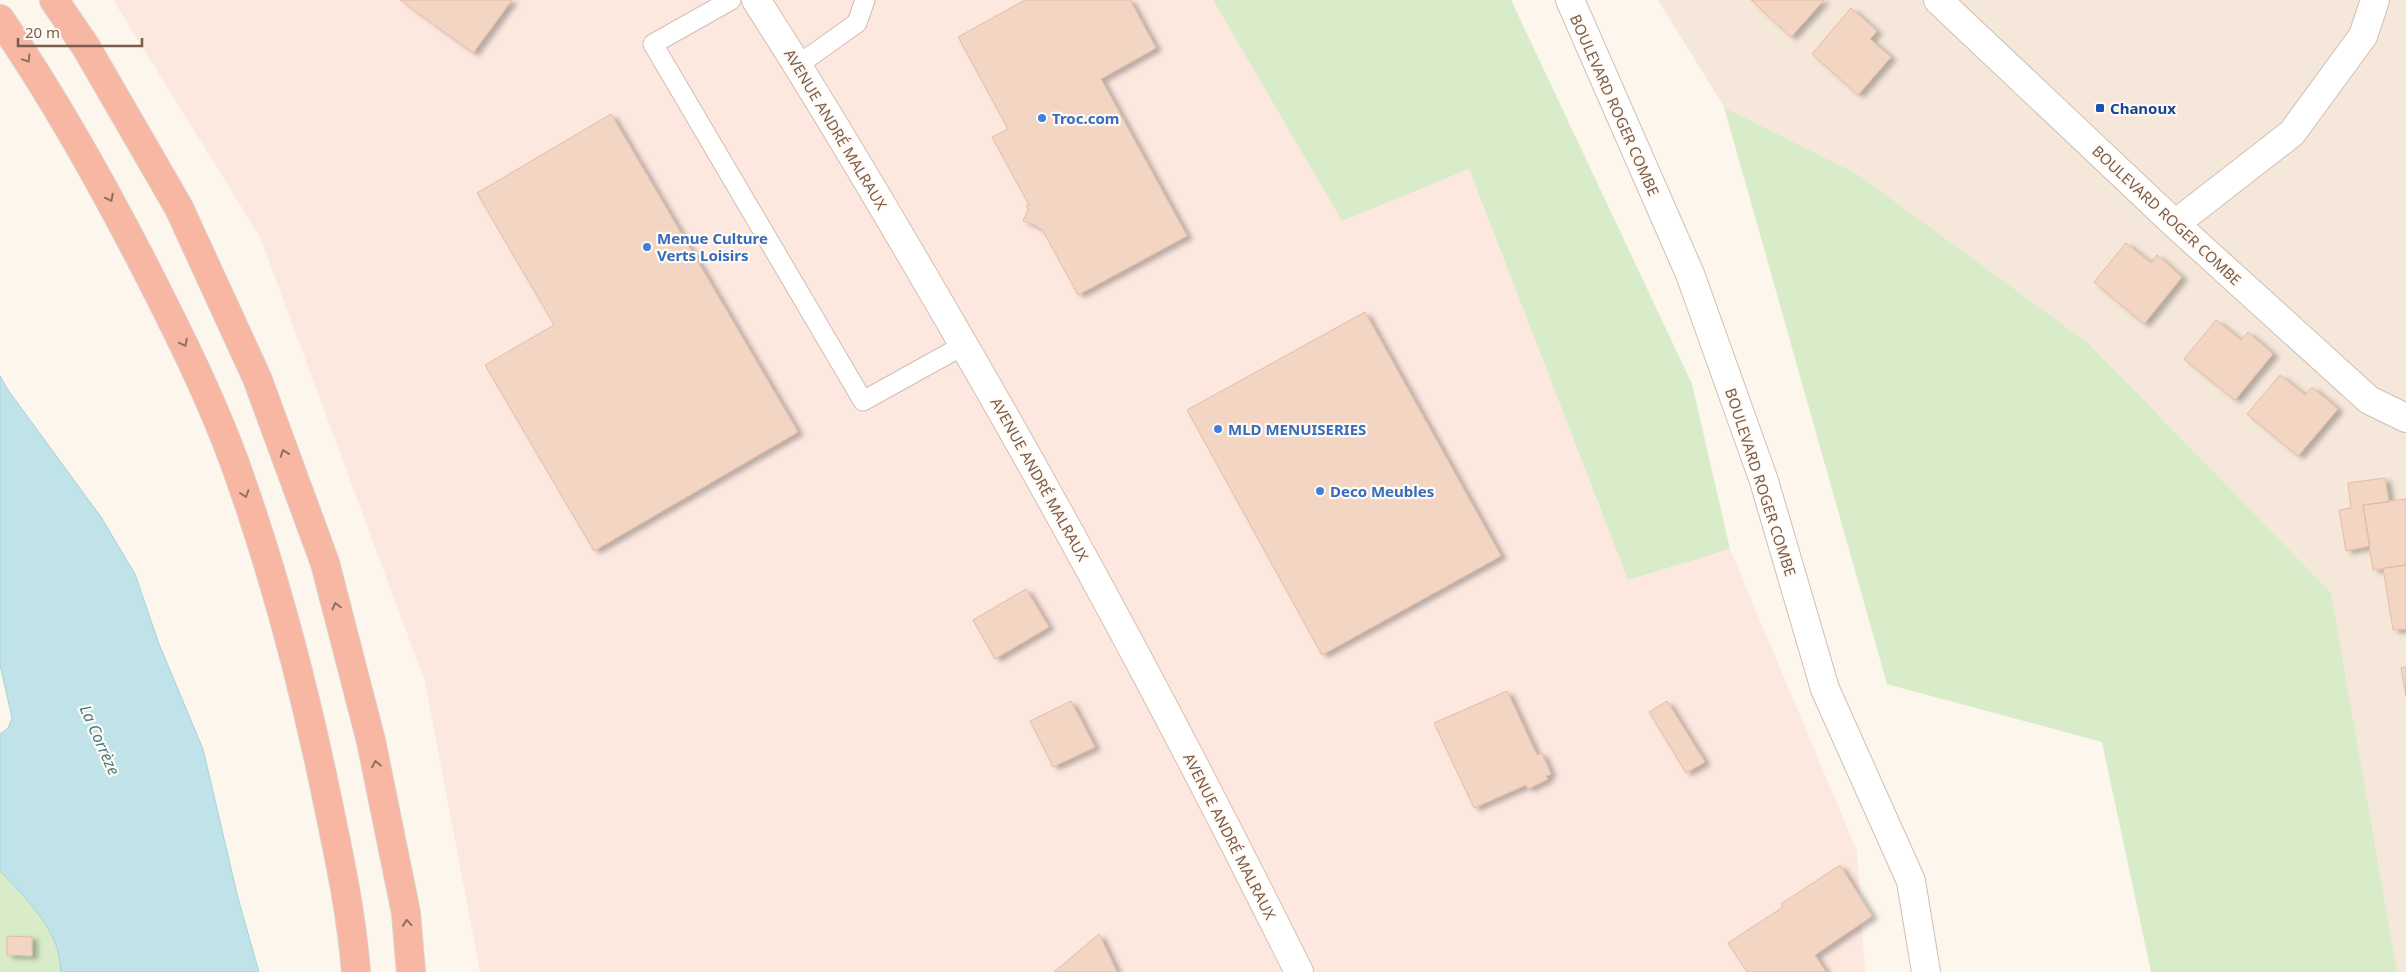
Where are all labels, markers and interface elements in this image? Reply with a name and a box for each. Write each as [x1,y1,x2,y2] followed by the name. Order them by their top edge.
[1566,11,1664,199] street label: BOULEVARD ROGER COMBE
[18,15,141,47] scale bar
[25,22,60,42] text: 20 m
[780,45,892,213] street label: AVENUE ANDRÉ MALRAUX
[21,53,31,62] one-way arrow
[2110,98,2176,118] place label: Chanoux
[2094,102,2106,114] marker: Chanoux
[1052,108,1119,128] place label: Troc.com
[1036,112,1048,124] marker: Troc.com
[2088,141,2246,289] street label: BOULEVARD ROGER COMBE
[104,193,114,202] one-way arrow
[657,228,768,265] place label: Menue Culture Verts Loisirs
[641,241,653,253] marker: Menue Culture Verts Loisirs
[178,338,188,347] one-way arrow
[1721,385,1801,579] street label: BOULEVARD ROGER COMBE
[987,394,1093,565] street label: AVENUE ANDRÉ MALRAUX
[1228,419,1366,439] place label: MLD MENUISERIES
[1212,423,1224,435] marker: MLD MENUISERIES
[280,449,290,457] one-way arrow
[1330,481,1434,501] place label: Deco Meubles
[1314,485,1326,497] marker: Deco Meubles
[239,489,249,498] one-way arrow
[331,602,342,611] one-way arrow
[75,701,125,779] water label: La Corrèze
[1179,749,1281,923] street label: AVENUE ANDRÉ MALRAUX
[371,760,382,768] one-way arrow
[402,919,413,927] one-way arrow

